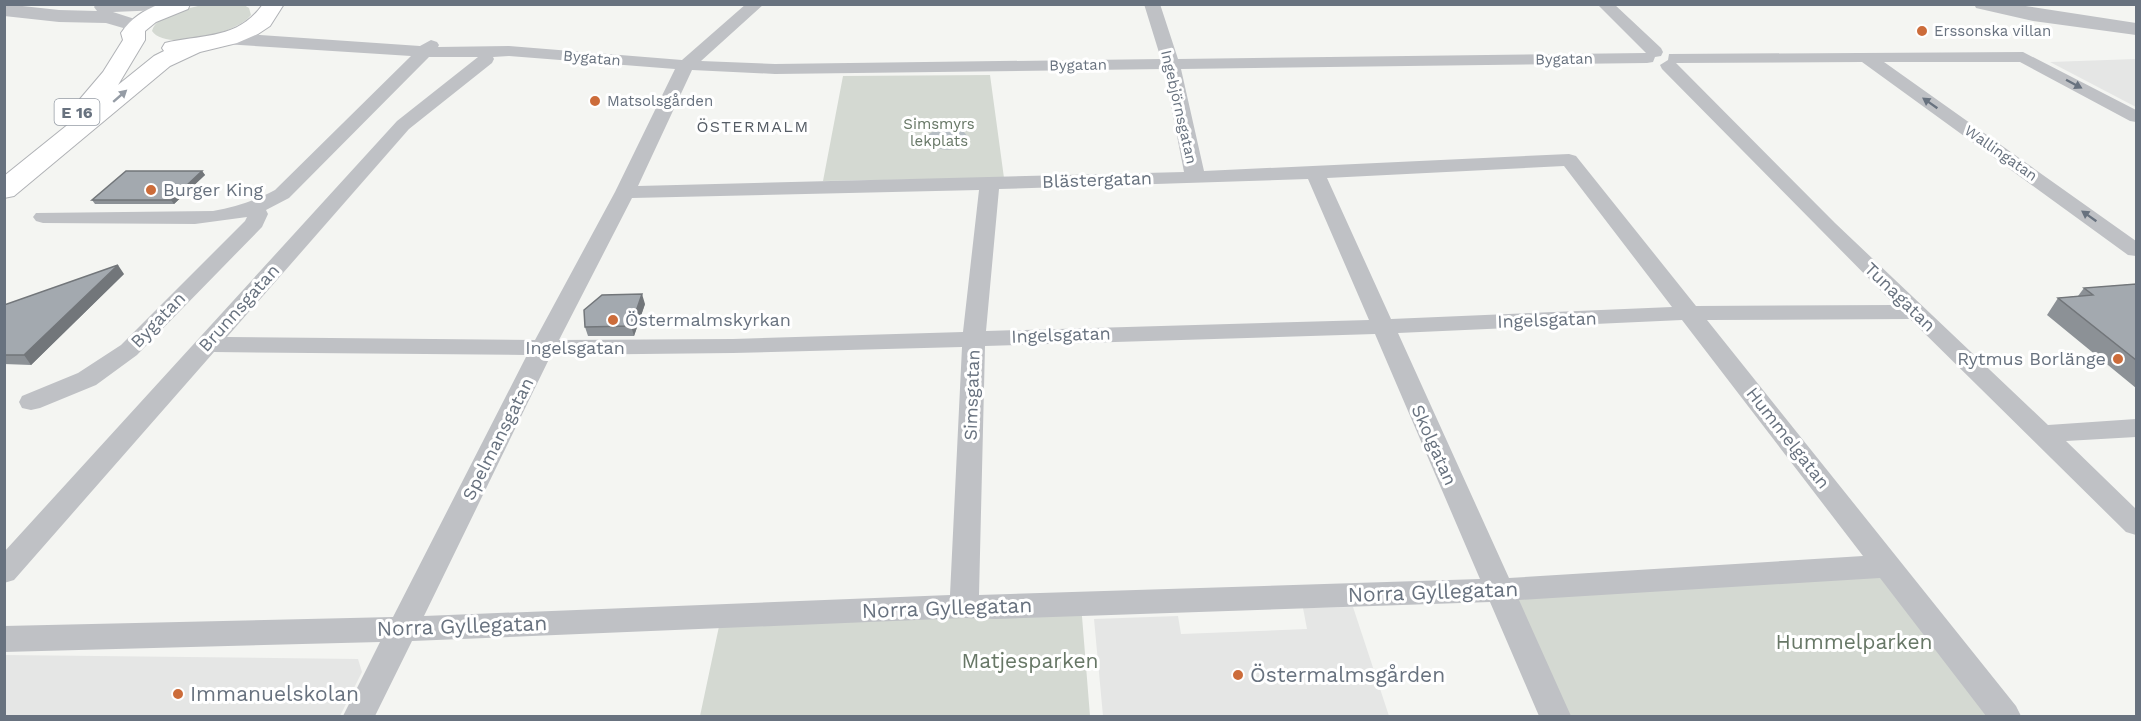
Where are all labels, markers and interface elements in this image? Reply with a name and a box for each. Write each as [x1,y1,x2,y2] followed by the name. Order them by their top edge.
[1934,22,2051,40] place label: Erssonska villan
[1915,24,1929,38] marker: Erssonska villan
[562,47,622,69] street label: Bygatan
[1157,48,1201,166] street label: Ingebjörnsgatan
[1535,49,1593,69] street label: Bygatan
[1049,55,1107,75] street label: Bygatan
[2066,79,2083,89] one-way arrow
[112,90,128,103] one-way arrow
[607,92,713,110] place label: Matsolsgården
[588,94,602,108] marker: Matsolsgården
[1922,97,1938,109] one-way arrow
[54,99,100,125] road number: E 16
[903,115,975,150] park label: Simsmyrs lekplats
[696,117,810,136] district label: ÖSTERMALM
[1961,121,2041,185] street label: Wallingatan
[1042,167,1152,192] street label: Blästergatan
[163,179,264,200] place label: Burger King
[144,183,158,197] marker: Burger King
[2081,210,2097,222] one-way arrow
[1861,258,1940,336] street label: Tunagatan
[194,260,283,356] street label: Brunnsgatan
[126,287,189,352] street label: Bygatan
[1497,307,1597,332] street label: Ingelsgatan
[625,309,791,330] place label: Östermalmskyrkan
[606,313,620,327] marker: Östermalmskyrkan
[1011,322,1111,347] street label: Ingelsgatan
[525,337,625,358] street label: Ingelsgatan
[1957,348,2106,369] place label: Rytmus Borlänge
[959,349,984,441] street label: Simsgatan
[2111,352,2125,366] marker: Rytmus Borlänge
[458,374,538,504] street label: Spelmansgatan
[1742,383,1834,492] street label: Hummelgatan
[1407,401,1462,488] street label: Skolgatan
[1347,576,1519,607] street label: Norra Gyllegatan
[861,592,1033,623] street label: Norra Gyllegatan
[376,610,548,641] street label: Norra Gyllegatan
[1775,629,1933,654] park label: Hummelparken
[961,648,1099,673] park label: Matjesparken
[1250,662,1445,687] place label: Östermalmsgården
[1231,668,1245,682] marker: Östermalmsgården
[190,681,359,706] place label: Immanuelskolan
[171,687,185,701] marker: Immanuelskolan

